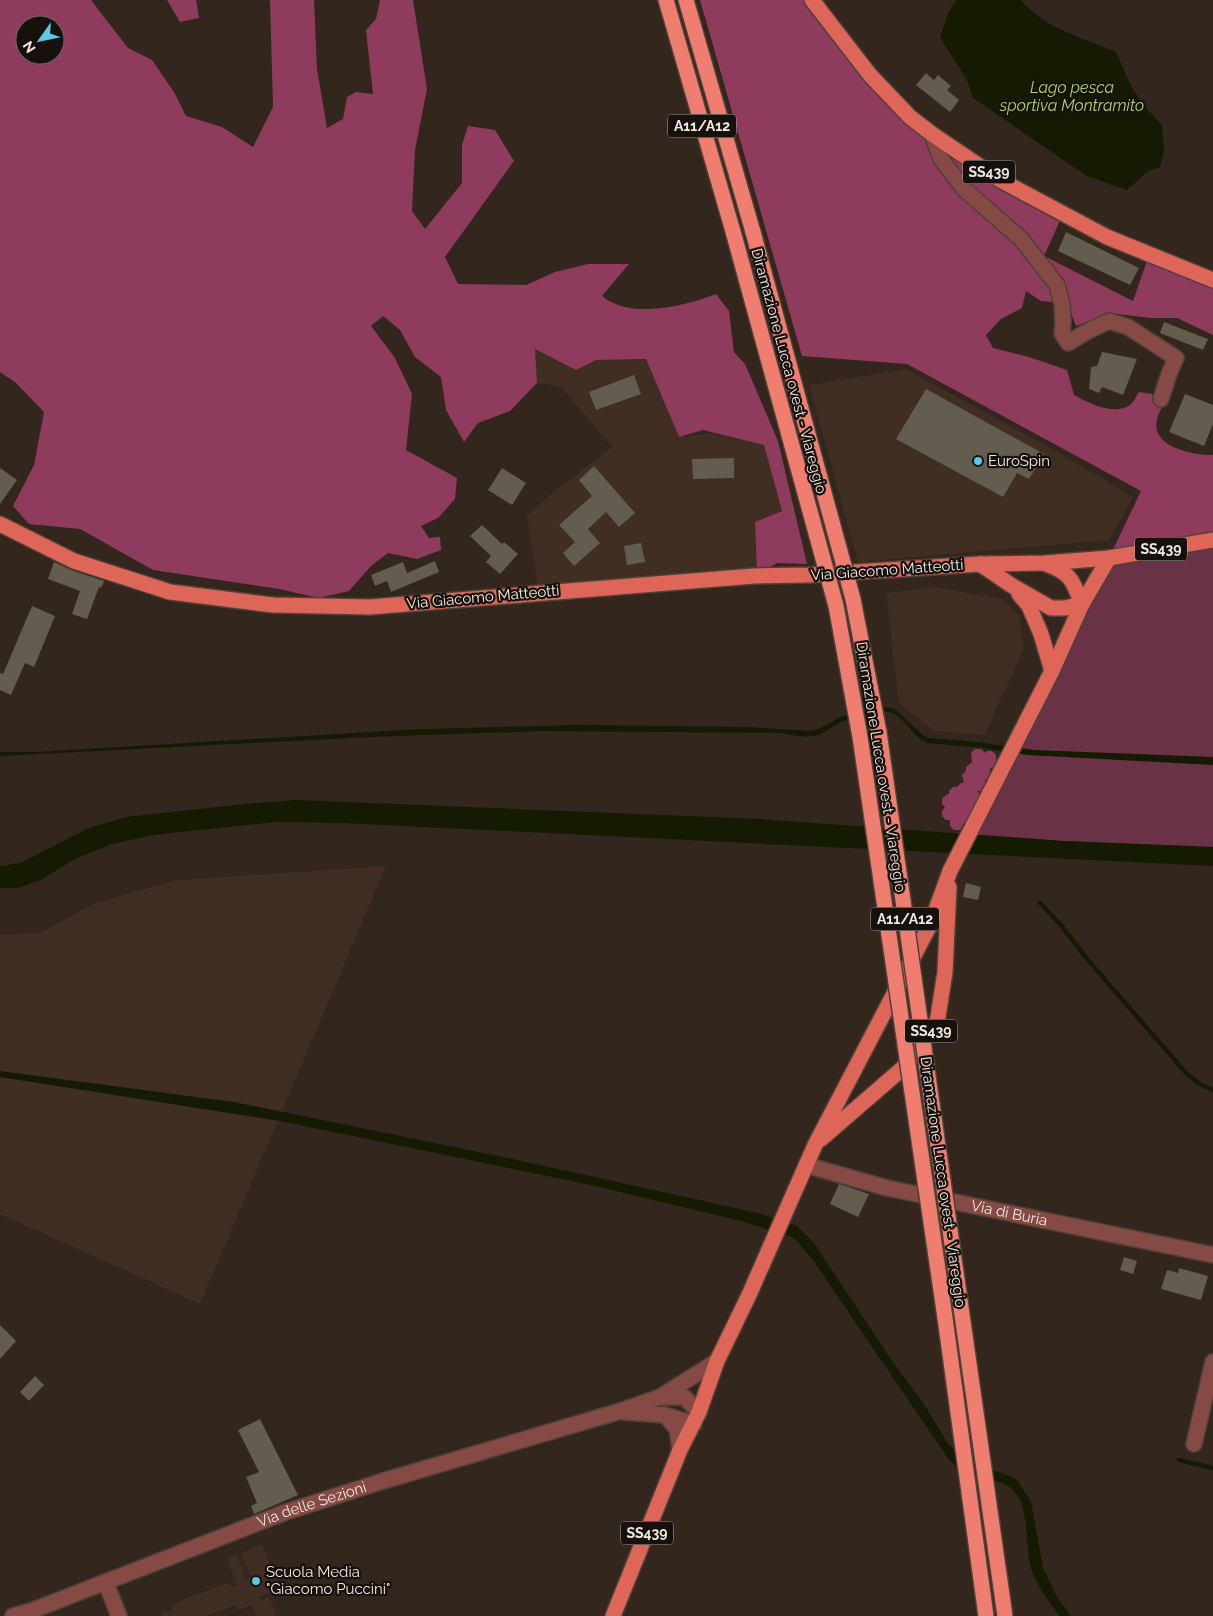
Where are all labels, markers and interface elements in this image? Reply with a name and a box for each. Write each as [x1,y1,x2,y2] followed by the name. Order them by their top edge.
[15,15,65,65] north arrow
[19,38,39,56] text: N
[999,78,1144,115] water label: Lago pesca sportiva Montramito
[668,114,736,138] road number: A11/A12
[963,160,1015,183] road number: SS439
[748,246,831,496] street label: Diramazione Lucca ovest - Viareggio
[988,452,1050,470] place label: EuroSpin
[972,455,984,467] marker: EuroSpin
[1135,538,1187,560] road number: SS439
[810,556,964,584] street label: Via Giacomo Matteotti
[406,581,560,613] street label: Via Giacomo Matteotti
[852,640,910,894] street label: Diramazione Lucca ovest - Viareggio
[871,908,939,931] road number: A11/A12
[905,1019,957,1042] road number: SS439
[916,1055,970,1309] street label: Diramazione Lucca ovest - Viareggio
[969,1196,1049,1230] street label: Via di Buria
[255,1478,369,1531] street label: Via delle Sezioni
[621,1522,673,1545] road number: SS439
[266,1563,391,1598] place label: Scuola Media "Giacomo Puccini"
[250,1575,262,1587] marker: Scuola Media "Giacomo Puccini"

